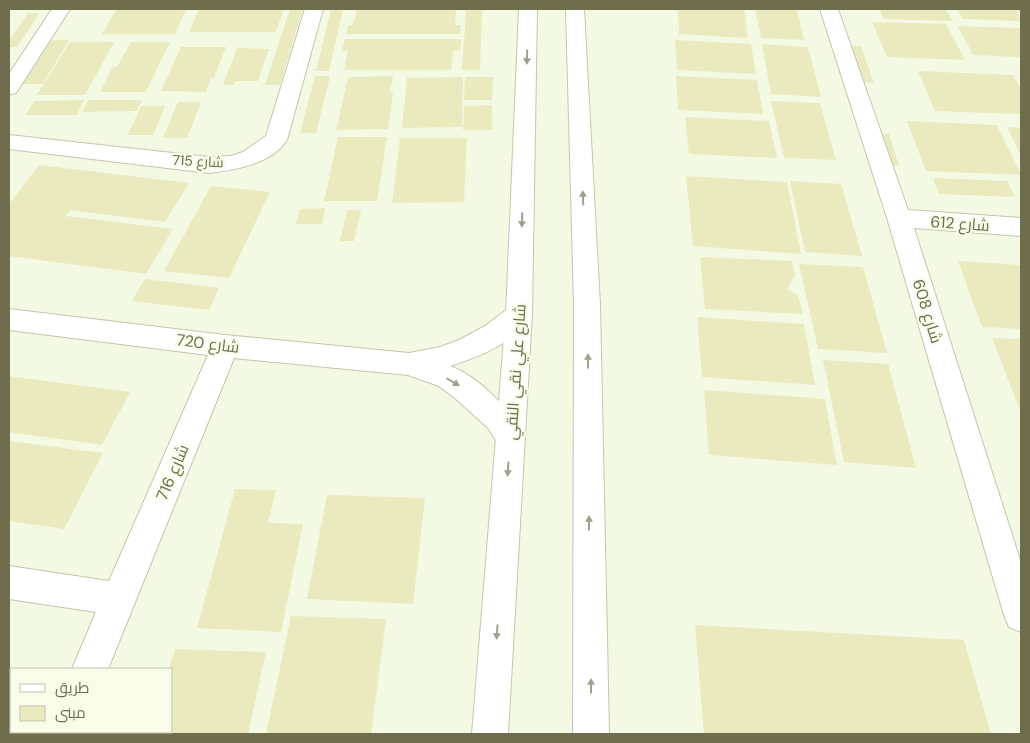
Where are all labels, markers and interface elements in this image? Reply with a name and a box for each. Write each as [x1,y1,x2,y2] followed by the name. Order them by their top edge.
[523,50,531,66] one-way arrow
[172,151,224,171] street label: شارع 715
[579,190,587,206] one-way arrow
[929,211,990,237] street label: شارع 612
[518,212,526,228] one-way arrow
[907,277,947,346] street label: شارع 608
[500,303,534,441] street label: شارع علي نقي النقي
[175,329,241,359] street label: شارع 720
[584,352,592,368] one-way arrow
[447,377,460,386] one-way arrow
[151,441,195,504] street label: شارع 716
[504,462,512,478] one-way arrow
[585,515,593,531] one-way arrow
[493,624,501,640] one-way arrow
[10,668,172,733] legend
[587,677,595,693] one-way arrow
[55,678,89,698] text: طريق
[55,703,86,723] text: مبنى

